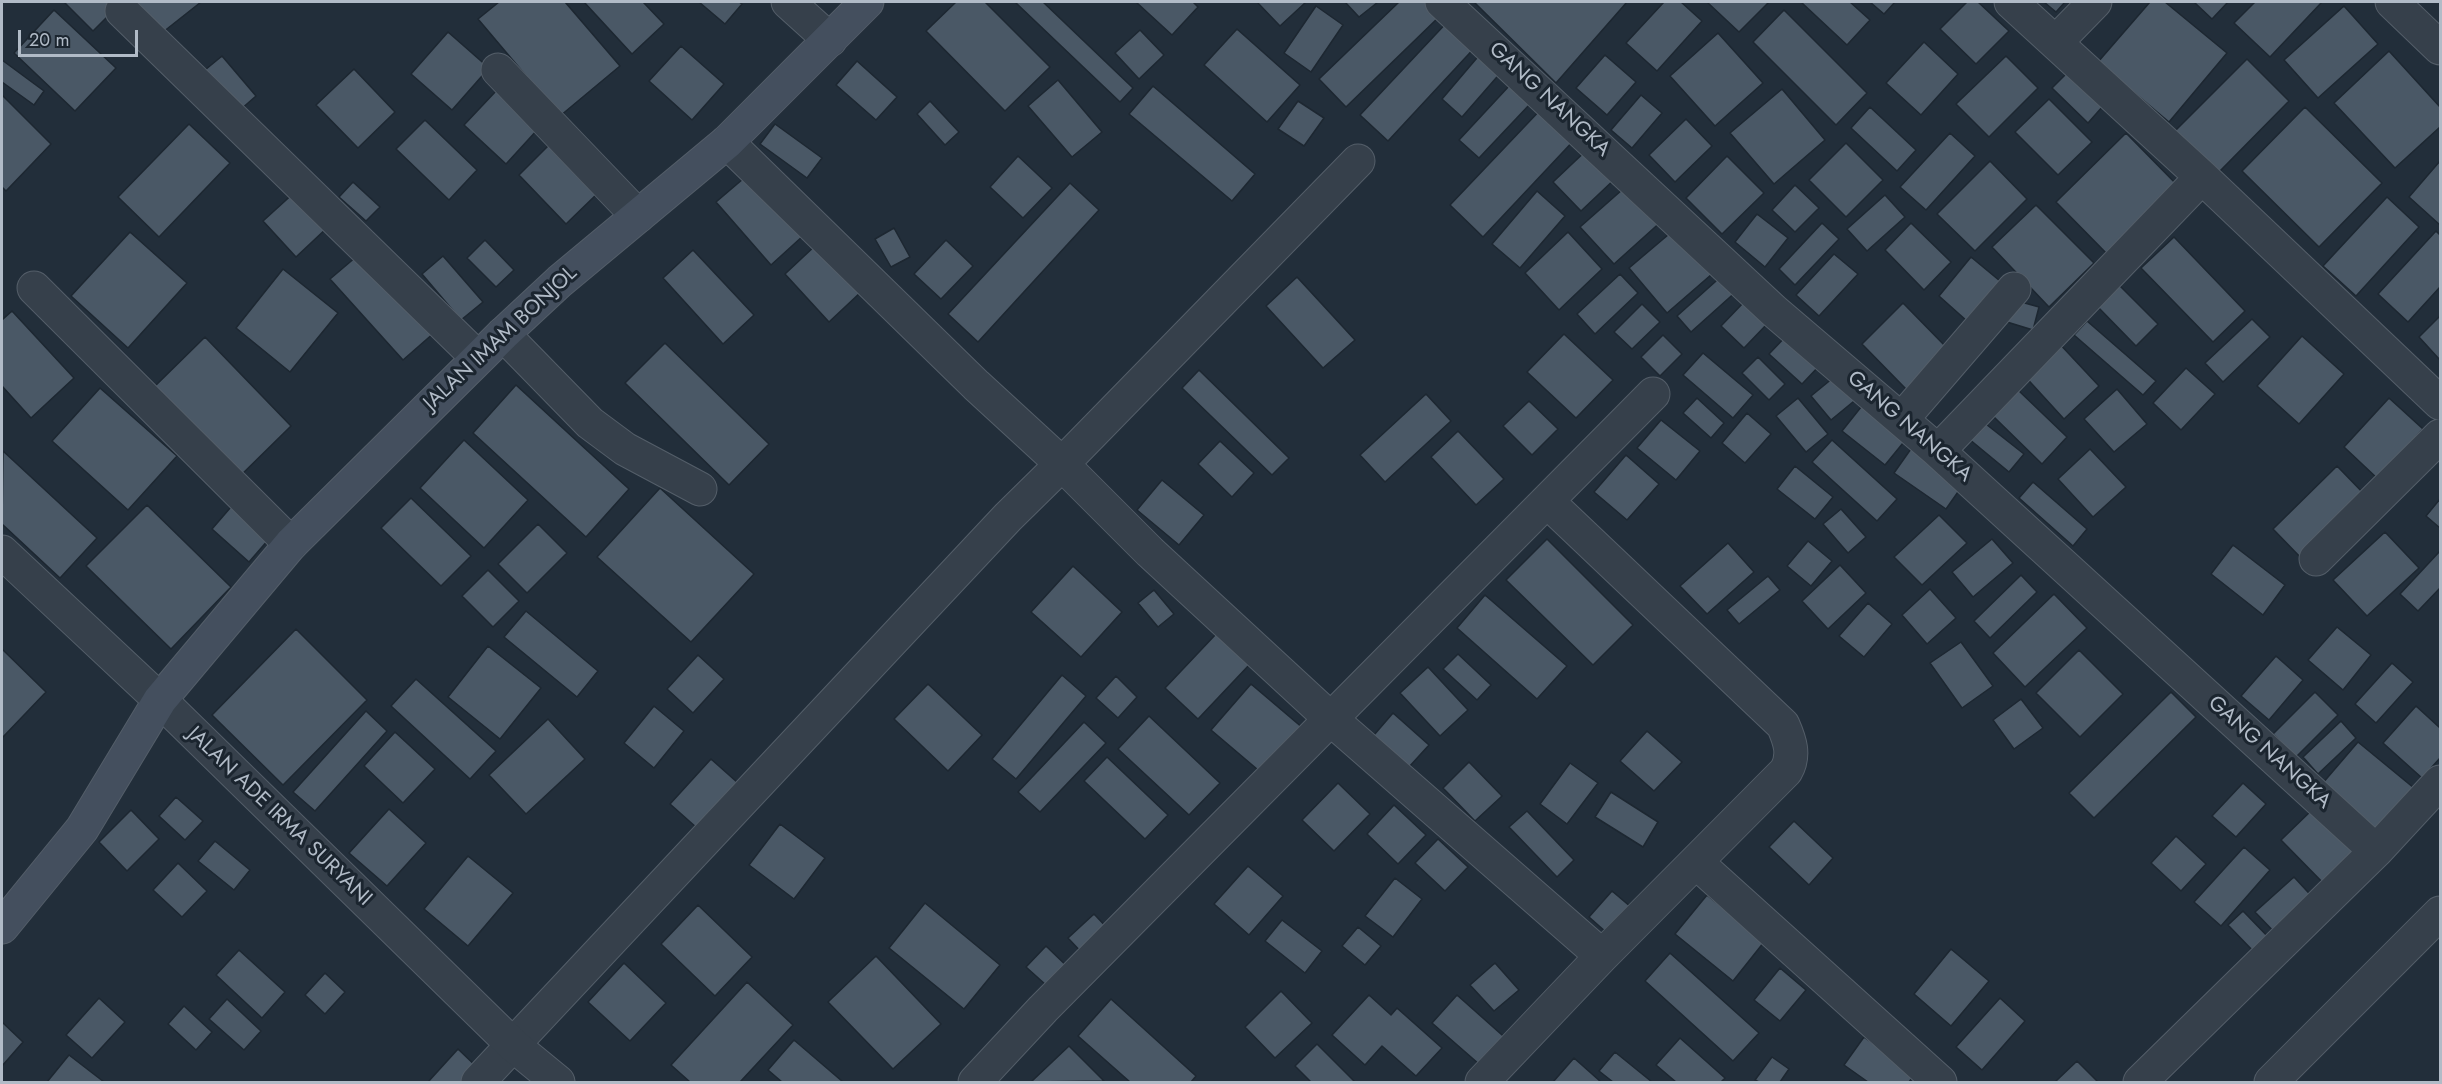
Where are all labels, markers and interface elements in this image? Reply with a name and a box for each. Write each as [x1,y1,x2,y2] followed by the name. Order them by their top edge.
[21,18,141,56] scale bar
[29,27,69,53] text: 20 m
[1483,37,1615,163] street label: GANG NANGKA
[419,261,583,417] street label: JALAN IMAM BONJOL
[1842,366,1976,488] street label: GANG NANGKA
[2202,691,2336,815] street label: GANG NANGKA
[181,722,377,912] street label: JALAN ADE IRMA SURYANI

